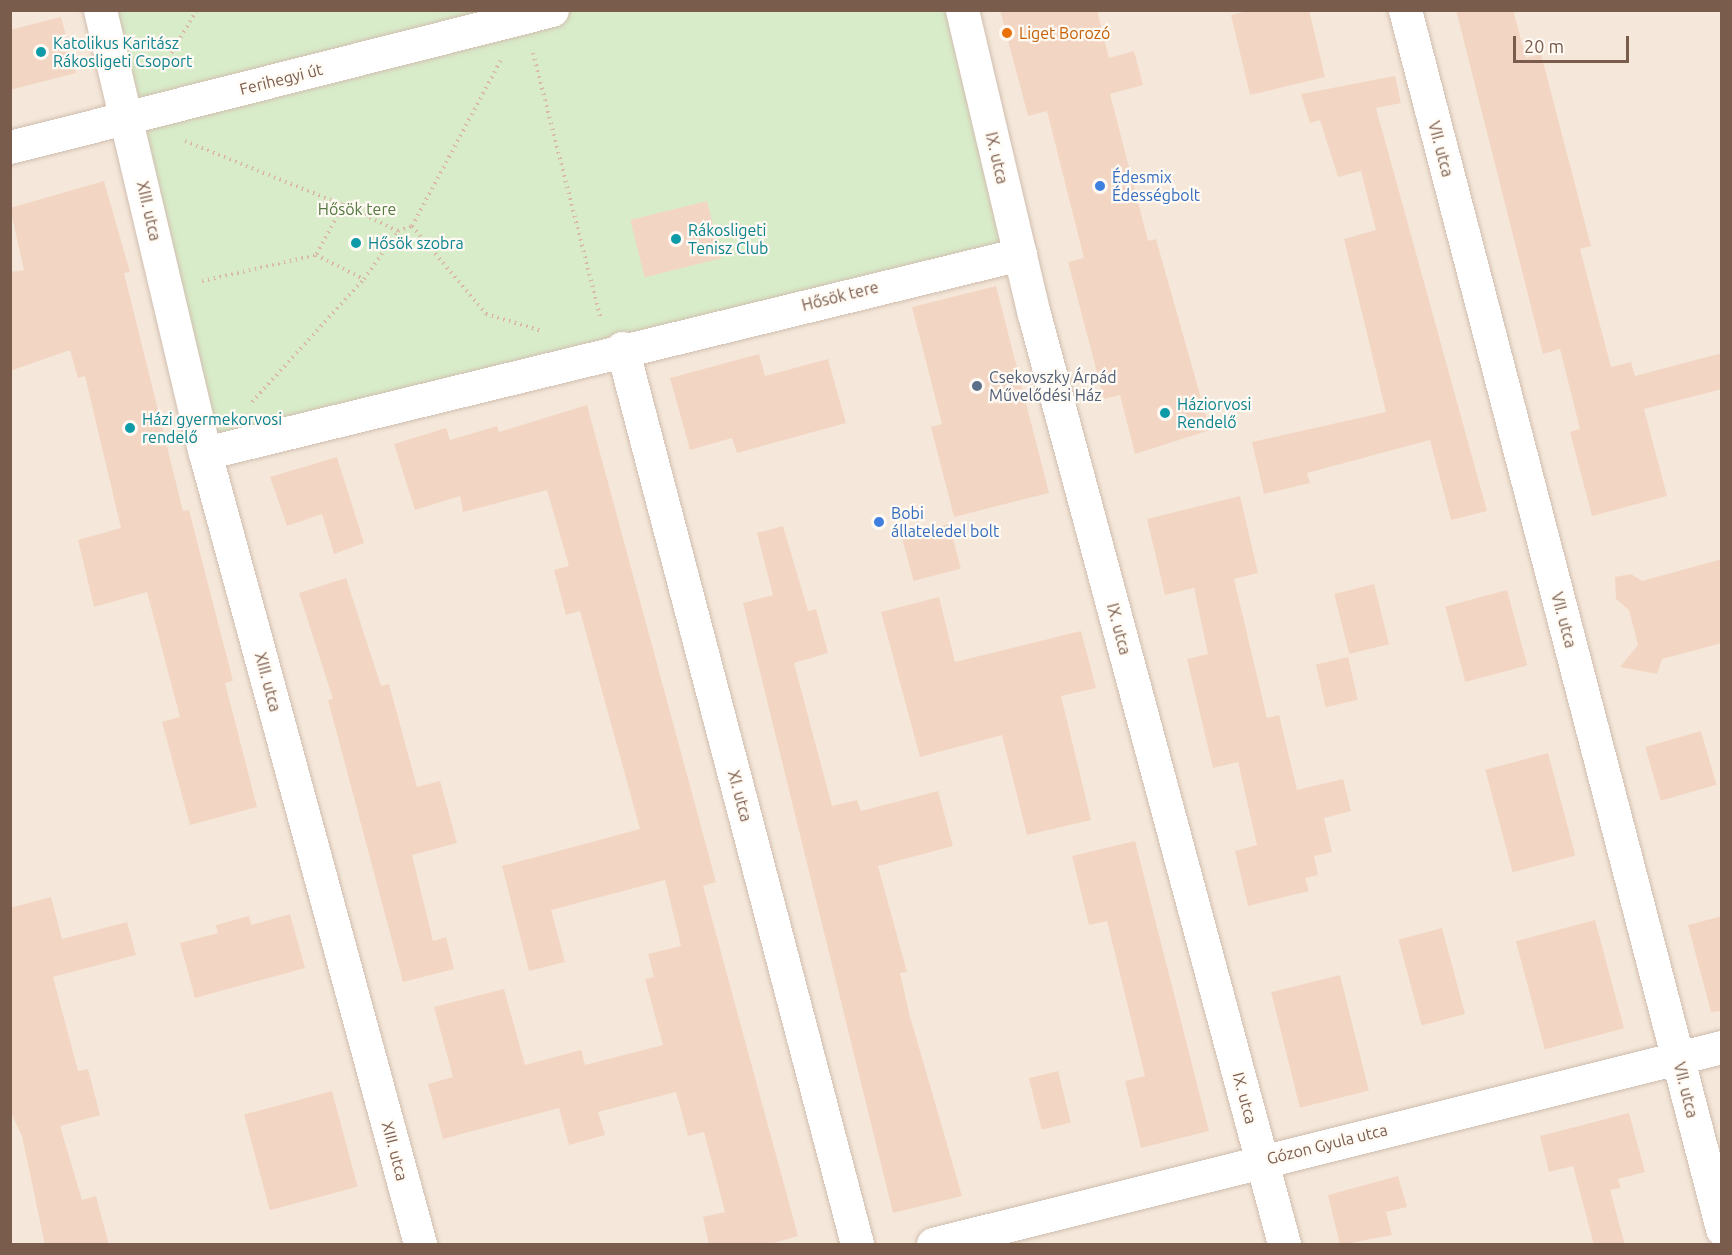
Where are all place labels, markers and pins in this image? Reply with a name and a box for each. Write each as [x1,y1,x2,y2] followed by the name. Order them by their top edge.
[1019,23,1110,43] place label: Liget Borozó
[1000,26,1014,40] marker: Liget Borozó
[53,33,192,71] place label: Katolikus Karitász Rákosligeti Csoport
[34,45,48,59] marker: Katolikus Karitász Rákosligeti Csoport
[1112,167,1200,205] place label: Édesmix Édességbolt
[1093,179,1107,193] marker: Édesmix Édességbolt
[688,220,768,258] place label: Rákosligeti Tenisz Club
[669,232,683,246] marker: Rákosligeti Tenisz Club
[368,233,464,253] place label: Hősök szobra
[349,236,363,250] marker: Hősök szobra
[989,367,1117,405] place label: Csekovszky Árpád Művelődési Ház
[970,379,984,393] marker: Csekovszky Árpád Művelődési Ház
[1177,394,1251,432] place label: Háziorvosi Rendelő
[1158,406,1172,420] marker: Háziorvosi Rendelő
[142,409,282,447] place label: Házi gyermekorvosi rendelő
[123,421,137,435] marker: Házi gyermekorvosi rendelő
[891,503,999,541] place label: Bobi állateledel bolt
[872,515,886,529] marker: Bobi állateledel bolt

